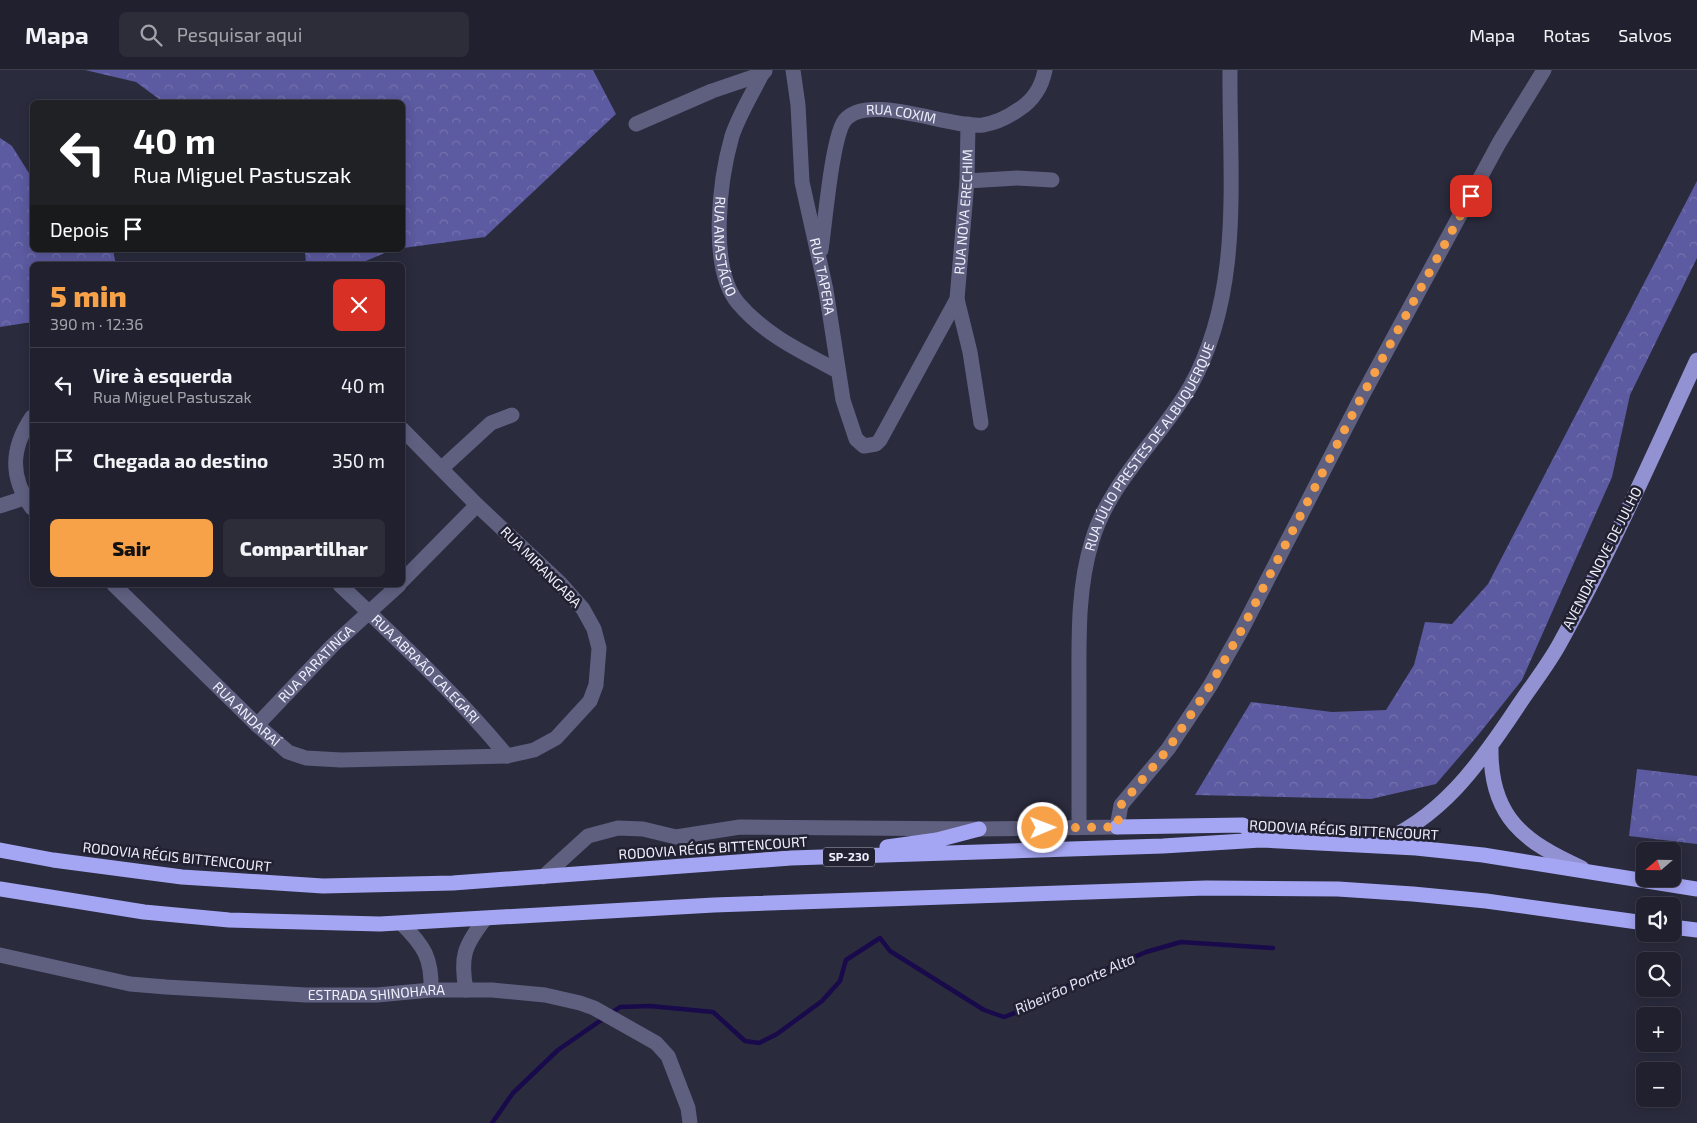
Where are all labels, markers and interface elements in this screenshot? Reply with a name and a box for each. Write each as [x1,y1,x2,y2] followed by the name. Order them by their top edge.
[119,12,469,57] search box
[25,20,89,49] text: Mapa
[137,21,165,49] icon: search
[177,23,302,46] text: Pesquisar aqui
[1469,24,1515,46] text: Mapa
[1543,24,1590,46] text: Rotas
[1618,24,1672,46] text: Salvos
[865,100,938,127] street label: RUA COXIM
[133,119,216,161] text: 40 m
[50,120,115,185] icon: left
[950,149,976,275] street label: RUA NOVA ERECHIM
[133,161,351,187] text: Rua Miguel Pastuszak
[1450,175,1492,217] pin
[1457,182,1485,210] icon: arrive
[711,196,741,299] street label: RUA ANASTÁCIO
[119,215,147,243] icon: arrive
[50,218,109,241] text: Depois
[807,236,839,316] street label: RUA TAPERA
[50,277,127,313] text: 5 min
[333,279,385,331] button: close
[50,314,143,333] text: 390 m · 12:36
[1081,340,1217,553] street label: RUA JÚLIO PRESTES DE ALBUQUERQUE
[93,364,232,387] text: Vire à esquerda
[50,371,78,399] icon: left
[341,374,385,397] text: 40 m
[93,387,252,406] text: Rua Miguel Pastuszak
[50,446,78,474] icon: arrive
[93,449,268,472] text: Chegada ao destino
[332,449,385,472] text: 350 m
[1558,484,1645,632] street label: AVENIDA NOVE DE JULHO
[50,519,213,577] button: Sair
[223,519,385,577] button: Compartilhar
[497,523,586,611] street label: RUA MIRANGABA
[368,611,484,727] street label: RUA ABRAÃO CALEGARI
[274,621,357,706] street label: RUA PARATINGA
[210,678,284,750] street label: RUA ANDARAÍ
[1016,801,1068,853] position arrow
[1249,816,1439,843] street label: RODOVIA RÉGIS BITTENCOURT
[618,832,808,863] street label: RODOVIA RÉGIS BITTENCOURT
[82,838,272,875] street label: RODOVIA RÉGIS BITTENCOURT
[1636,842,1681,888] north arrow
[1636,842,1681,1107] map controls
[823,848,875,866] road number: SP-230
[1636,897,1681,942] button: sound
[1012,948,1138,1018] water label: Ribeirão Ponte Alta
[1636,952,1681,997] button: search
[308,981,445,1003] street label: ESTRADA SHINOHARA
[1636,1007,1681,1052] button: +
[1636,1062,1681,1107] button: −

